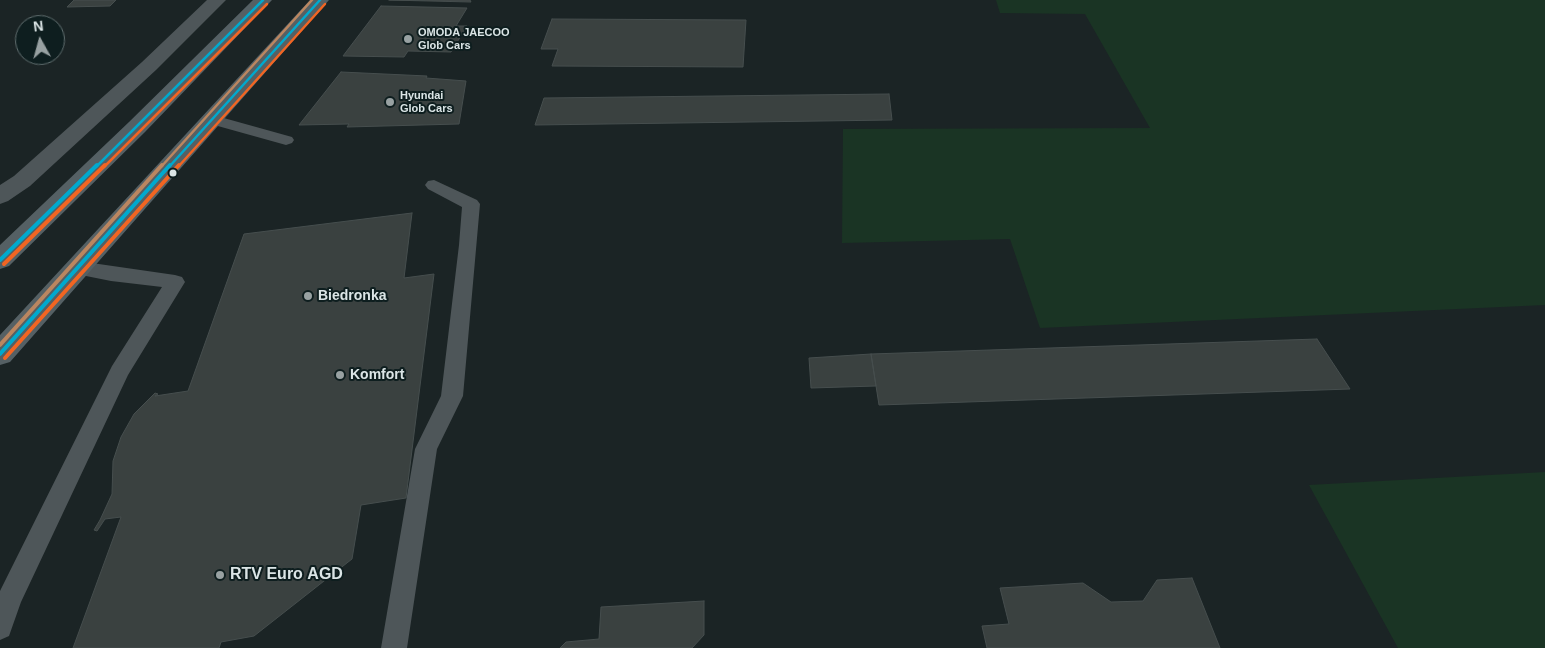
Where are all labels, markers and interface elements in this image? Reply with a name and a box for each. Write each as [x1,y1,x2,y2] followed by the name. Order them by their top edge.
[15,15,65,65] north arrow
[32,18,44,35] text: N
[418,26,510,52] place label: OMODA JAECOO Glob Cars
[402,33,414,45] marker: OMODA JAECOO Glob Cars
[400,89,453,115] place label: Hyundai Glob Cars
[384,96,396,108] marker: Hyundai Glob Cars
[168,168,178,178] unlabelled marker
[318,288,386,304] place label: Biedronka
[302,290,314,302] marker: Biedronka
[350,367,404,383] place label: Komfort
[334,369,346,381] marker: Komfort
[230,565,343,585] place label: RTV Euro AGD
[214,569,226,581] marker: RTV Euro AGD

